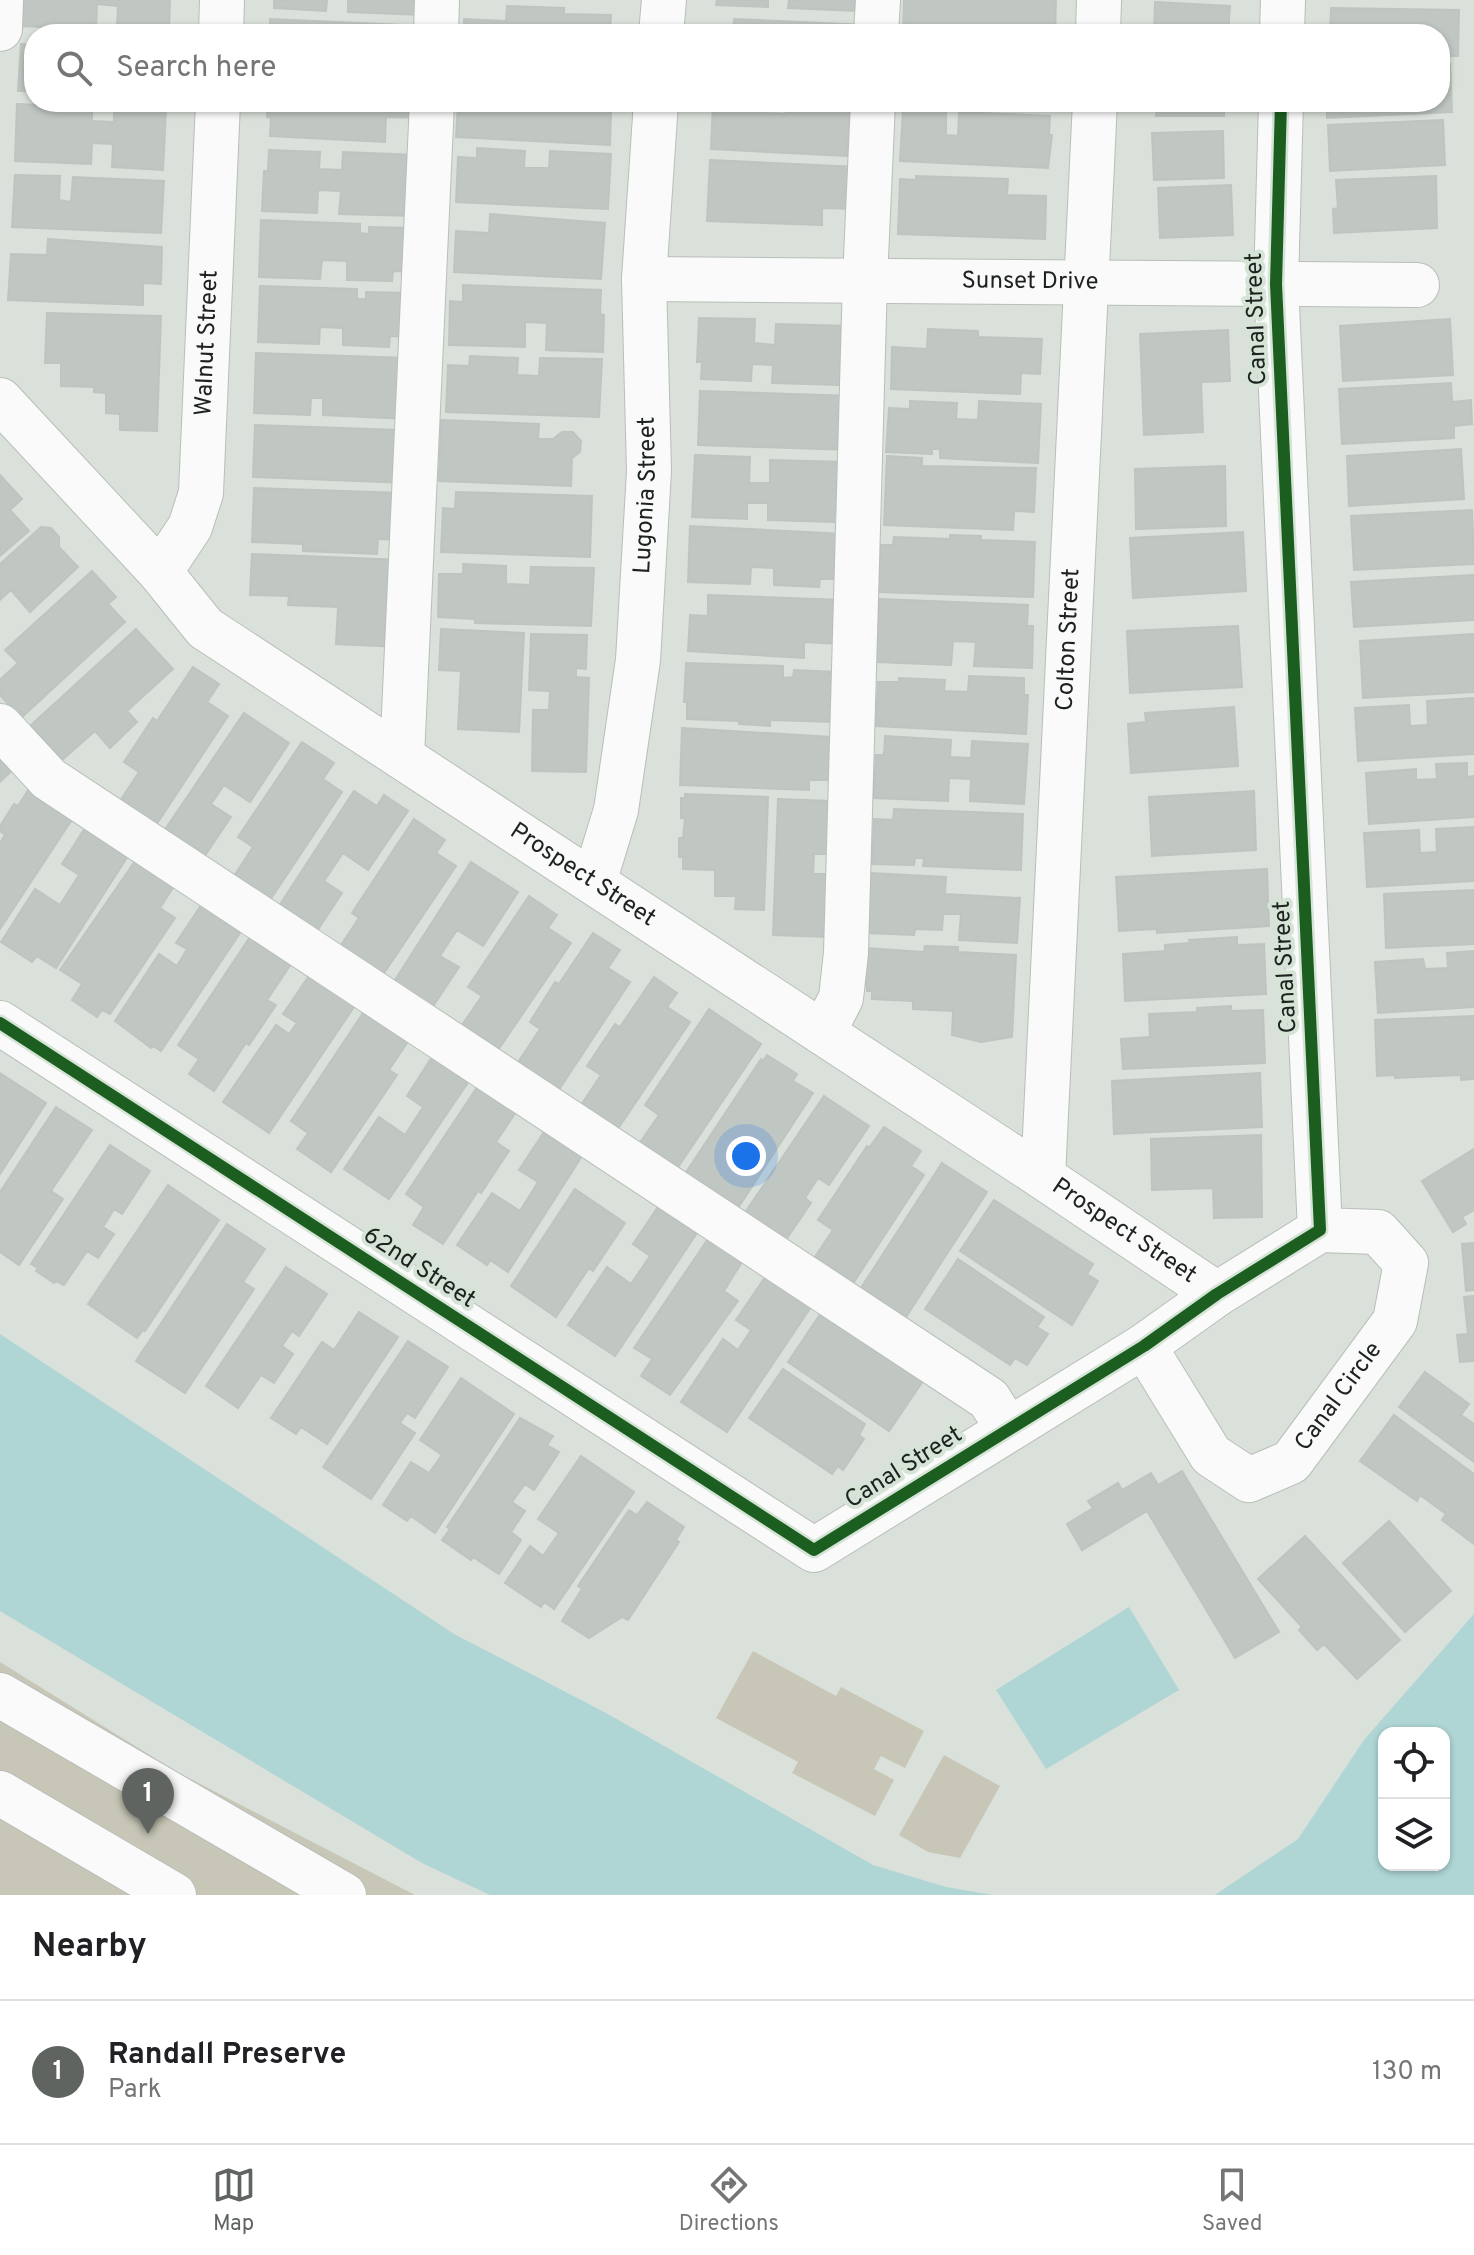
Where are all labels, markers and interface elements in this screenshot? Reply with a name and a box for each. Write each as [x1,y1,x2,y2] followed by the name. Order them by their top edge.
[24,24,1450,112] search box
[52,46,96,90] icon: search
[116,50,276,87] text: Search here
[1240,252,1274,386] street label: Canal Street
[961,266,1099,298] street label: Sunset Drive
[189,269,226,417] street label: Walnut Street
[628,416,664,575] street label: Lugonia Street
[1051,568,1087,712] street label: Colton Street
[504,817,661,934] street label: Prospect Street
[1268,900,1304,1034] street label: Canal Street
[726,1136,766,1176] your location
[1046,1172,1202,1291] street label: Prospect Street
[357,1221,481,1315] street label: 62nd Street
[1289,1336,1389,1457] street label: Canal Circle
[840,1420,968,1516] street label: Canal Street
[1378,1727,1450,1871] map controls
[1378,1727,1450,1799] button: locate
[122,1768,174,1834] pin: 1
[1378,1799,1450,1871] button: layers
[32,1926,147,1969] text: Nearby
[108,2037,346,2074] text: Randall Preserve
[53,2056,63,2089] text: 1
[1372,2056,1442,2089] text: 130 m
[108,2074,162,2107] text: Park
[212,2163,256,2238] tab: Map
[679,2163,779,2238] tab: Directions
[1202,2163,1262,2238] tab: Saved

